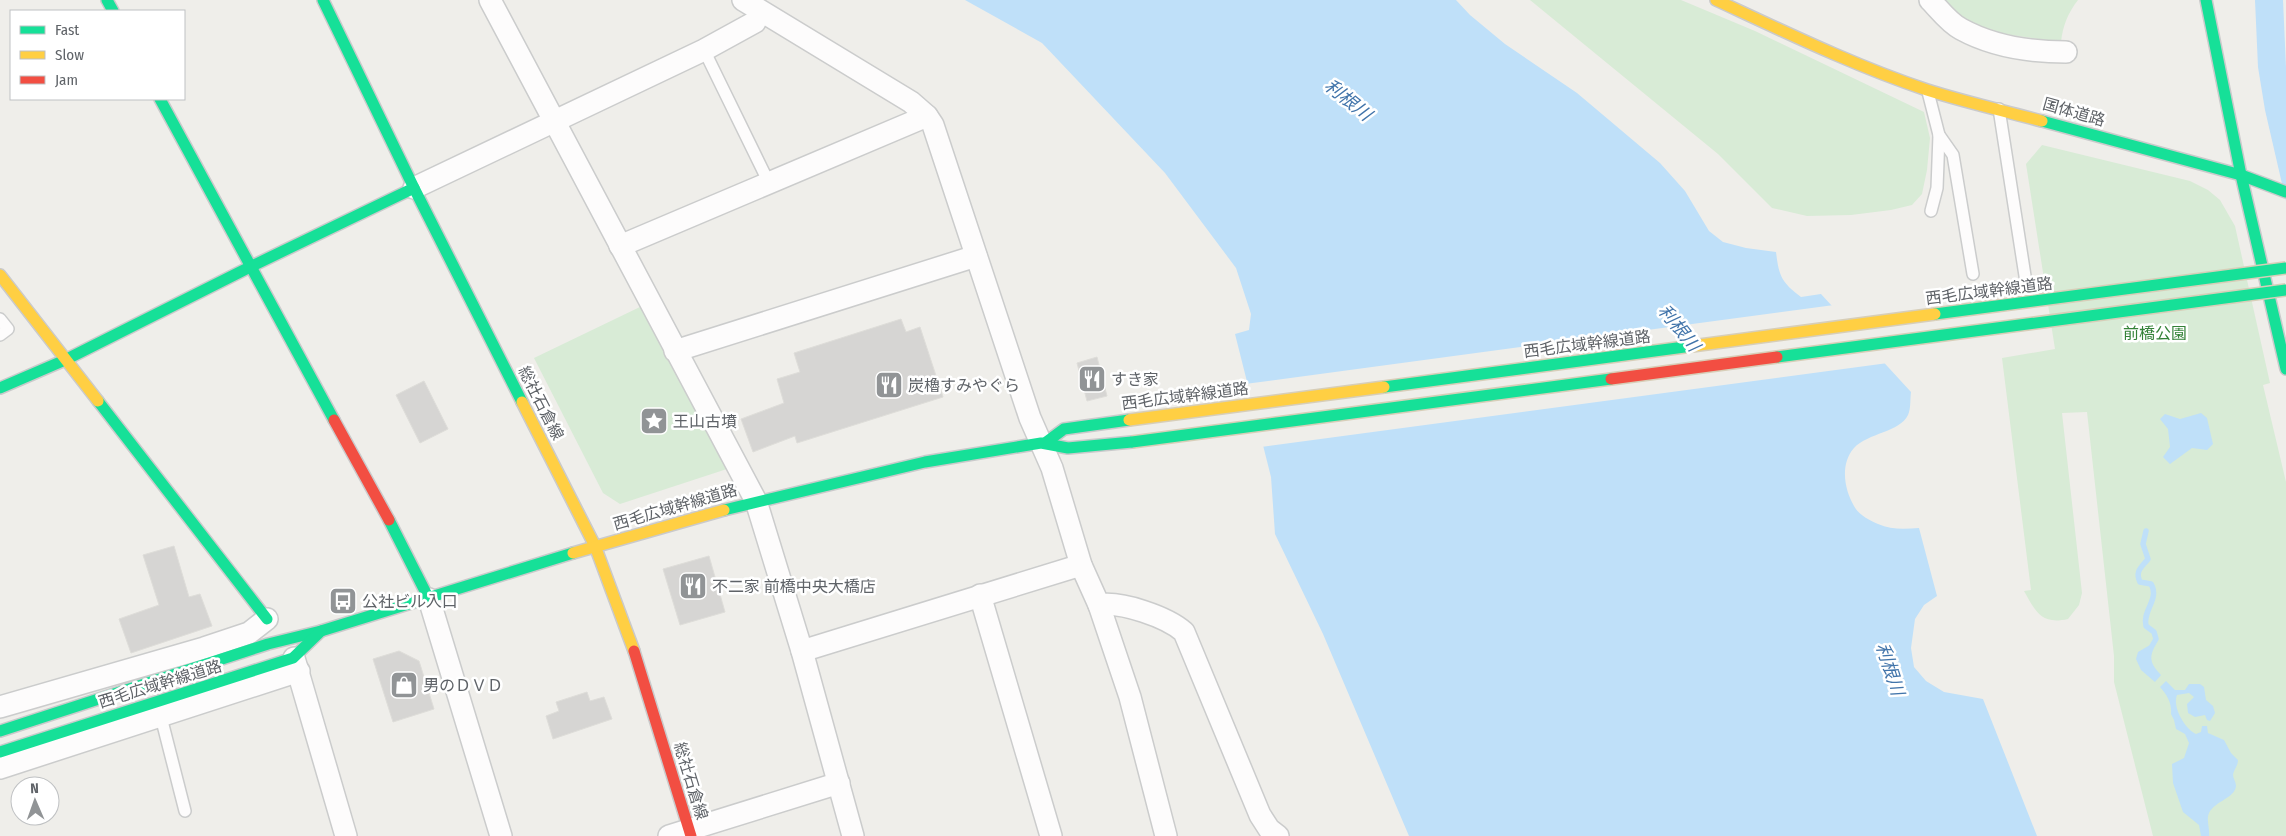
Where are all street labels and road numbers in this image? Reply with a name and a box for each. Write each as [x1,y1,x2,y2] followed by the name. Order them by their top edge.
[2041,94,2107,130] street label: 国体道路
[1924,274,2054,308] street label: 西毛広域幹線道路
[1522,327,1652,361] street label: 西毛広域幹線道路
[514,363,568,443] street label: 総社石倉線
[1120,379,1250,413] street label: 西毛広域幹線道路
[611,480,739,534] street label: 西毛広域幹線道路
[96,656,224,712] street label: 西毛広域幹線道路
[670,740,712,822] street label: 総社石倉線

